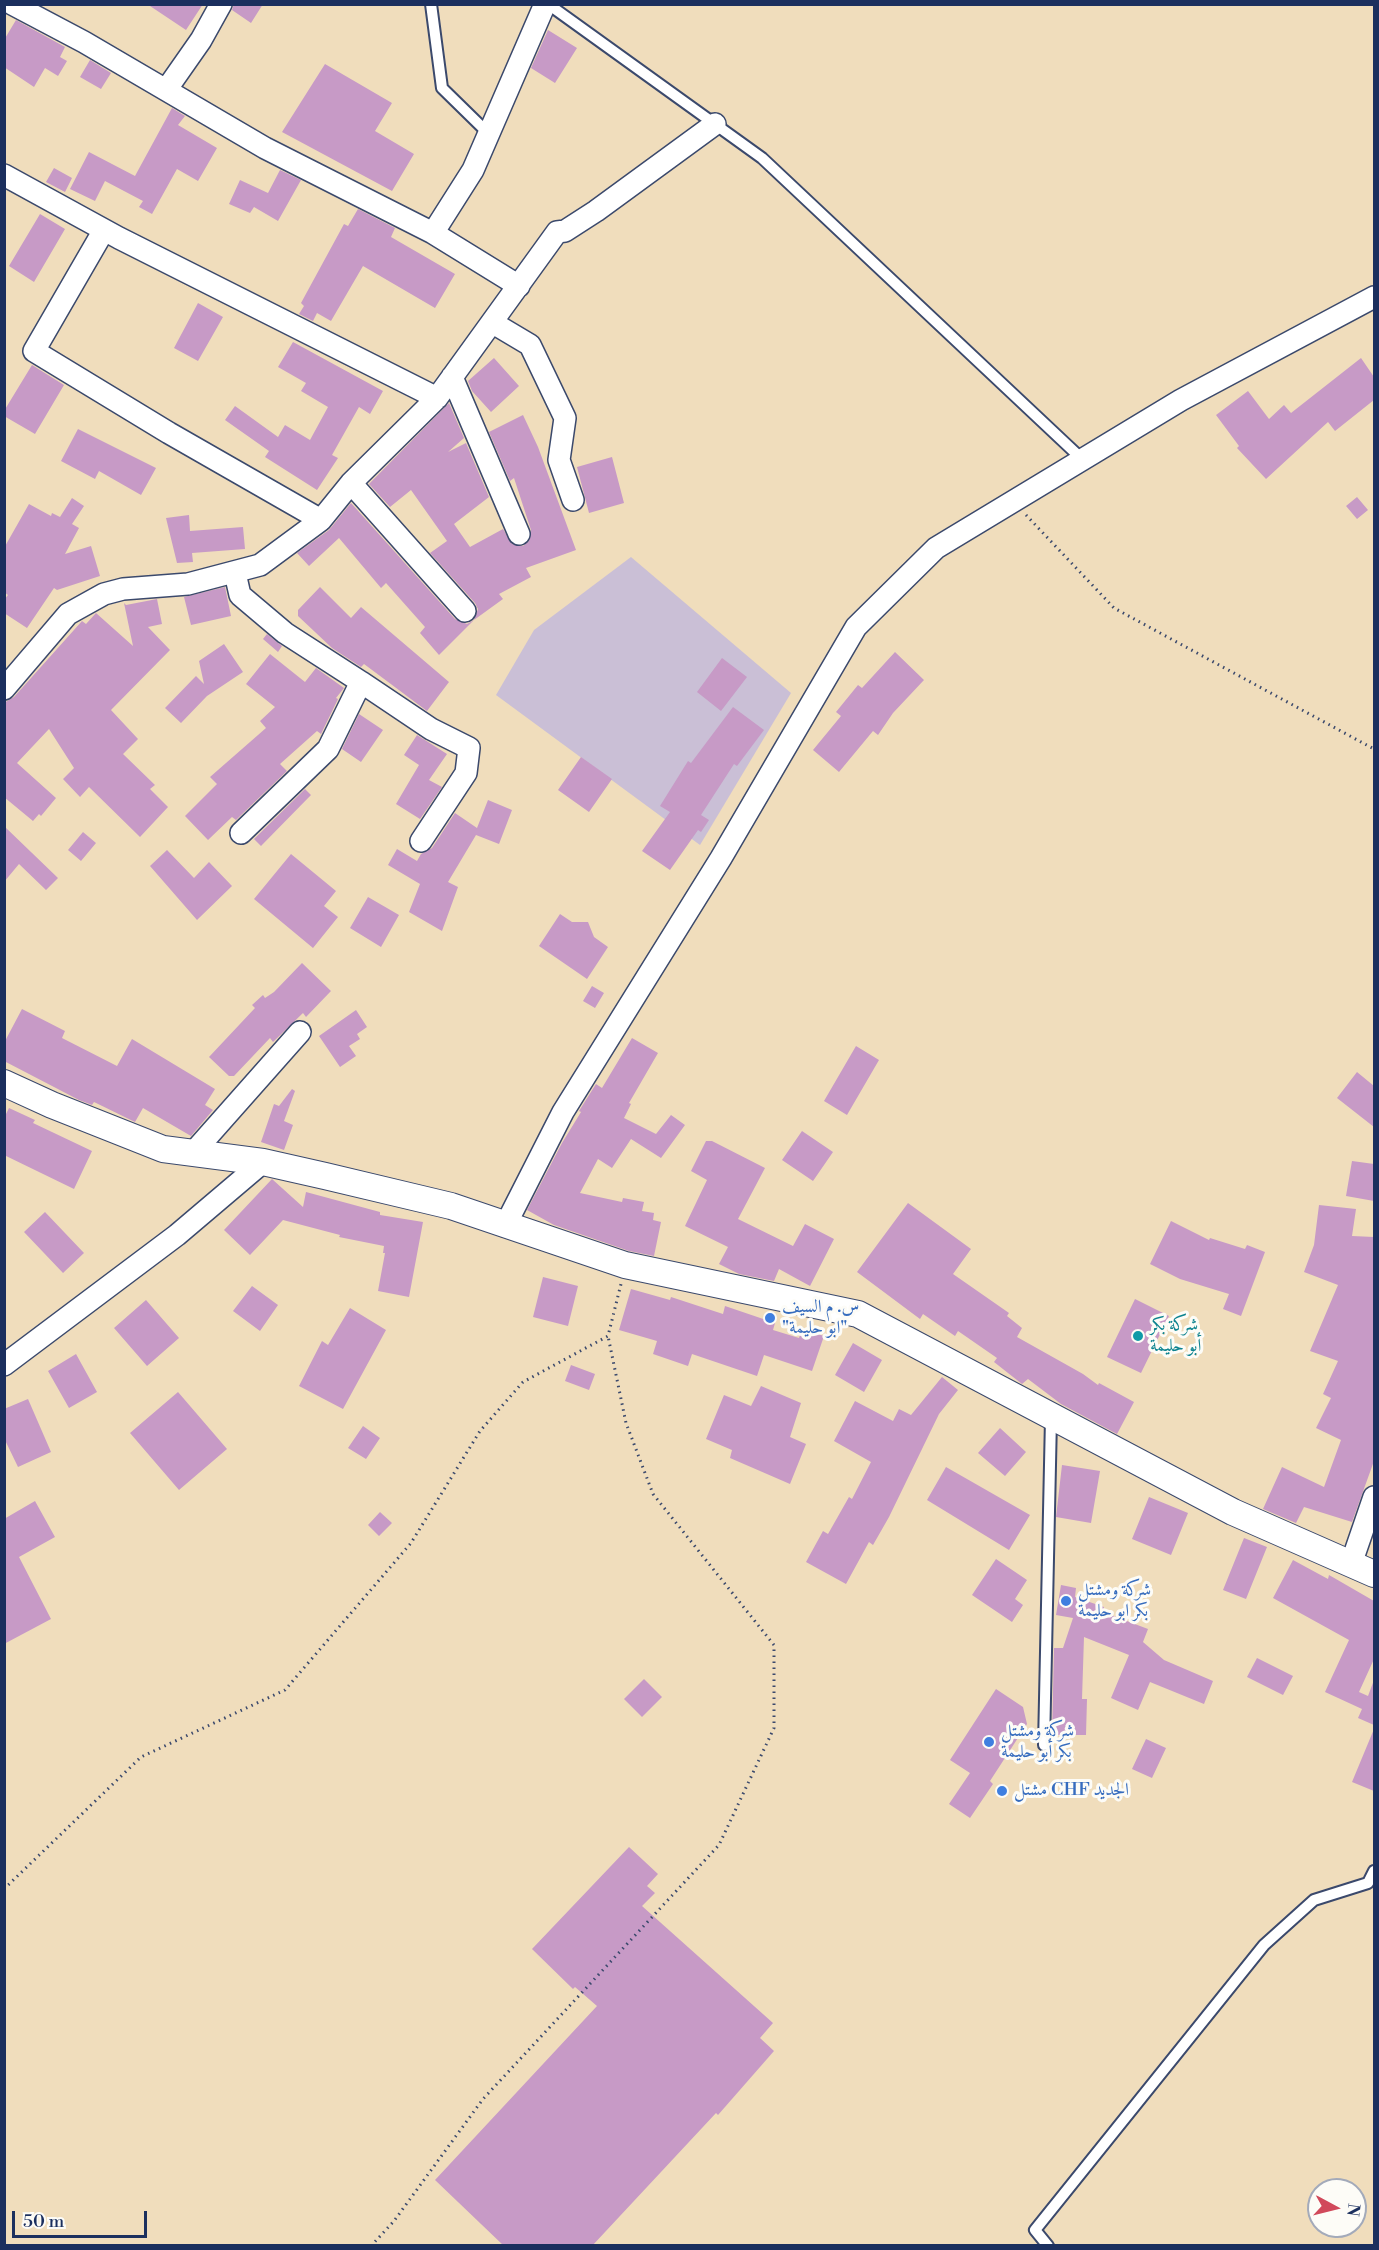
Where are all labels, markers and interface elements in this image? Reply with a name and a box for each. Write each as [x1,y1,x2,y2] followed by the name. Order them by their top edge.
[782,1297,859,1340] place label: س. م السيف "ابو حليمة"
[763,1311,777,1325] marker: س. م السيف "ابو حليمة"
[1150,1315,1202,1358] place label: شركة بكر أبو حليمة
[1131,1329,1145,1343] marker: شركة بكر أبو حليمة
[1078,1580,1151,1622] place label: شركة ومشتل بكر ابو حليمة
[1059,1594,1073,1608] marker: شركة ومشتل بكر ابو حليمة
[1001,1721,1074,1764] place label: شركة ومشتل بكر أبو حليمة
[982,1735,996,1749] marker: شركة ومشتل بكر أبو حليمة
[1014,1780,1129,1802] place label: مشتل CHF الجديد
[995,1784,1009,1798] marker: مشتل CHF الجديد
[1307,2178,1367,2238] north arrow
[15,2199,150,2237] scale bar
[1342,2202,1364,2217] text: N
[23,2210,64,2233] text: 50 m

